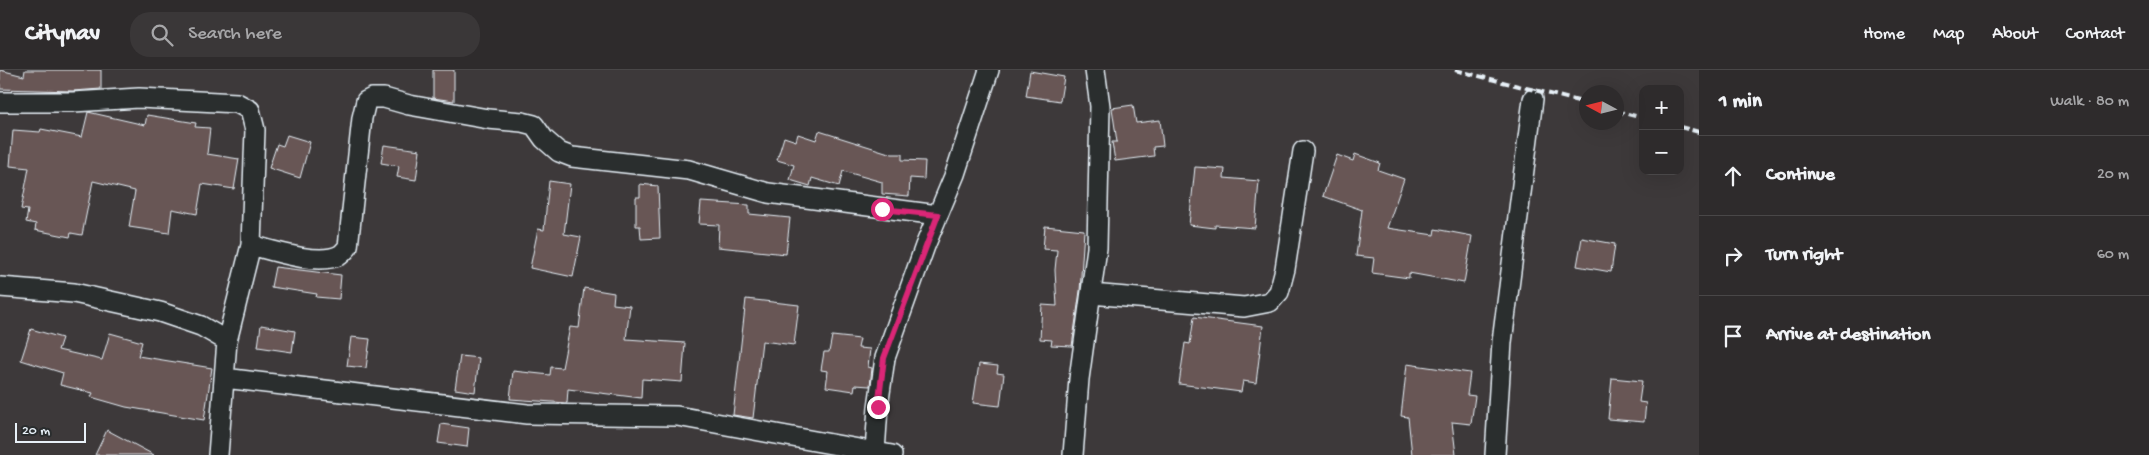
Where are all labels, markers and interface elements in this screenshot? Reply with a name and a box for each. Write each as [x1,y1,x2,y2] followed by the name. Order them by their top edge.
[130,12,480,57] search box
[25,20,100,49] text: Citynav
[148,21,176,49] icon: search
[188,23,282,46] text: Search here
[1863,24,1905,45] text: Home
[1933,24,1964,45] text: Map
[1992,24,2038,45] text: About
[2066,24,2124,45] text: Contact
[1579,85,1624,130] north arrow
[1639,85,1684,175] map controls
[1639,85,1684,130] button: +
[1719,90,1762,115] text: 1 min
[2050,93,2129,112] text: Walk · 80 m
[1639,130,1684,175] button: −
[1719,162,1747,190] icon: ahead
[1766,164,1835,187] text: Continue
[2097,166,2129,185] text: 20 m
[871,198,894,221] route start
[1719,242,1747,270] icon: right
[1766,244,1842,267] text: Turn right
[2097,246,2129,265] text: 60 m
[1719,322,1747,350] icon: arrive
[1766,324,1930,347] text: Arrive at destination
[867,396,890,419] route end
[15,420,86,443] scale bar
[22,423,50,440] text: 20 m

